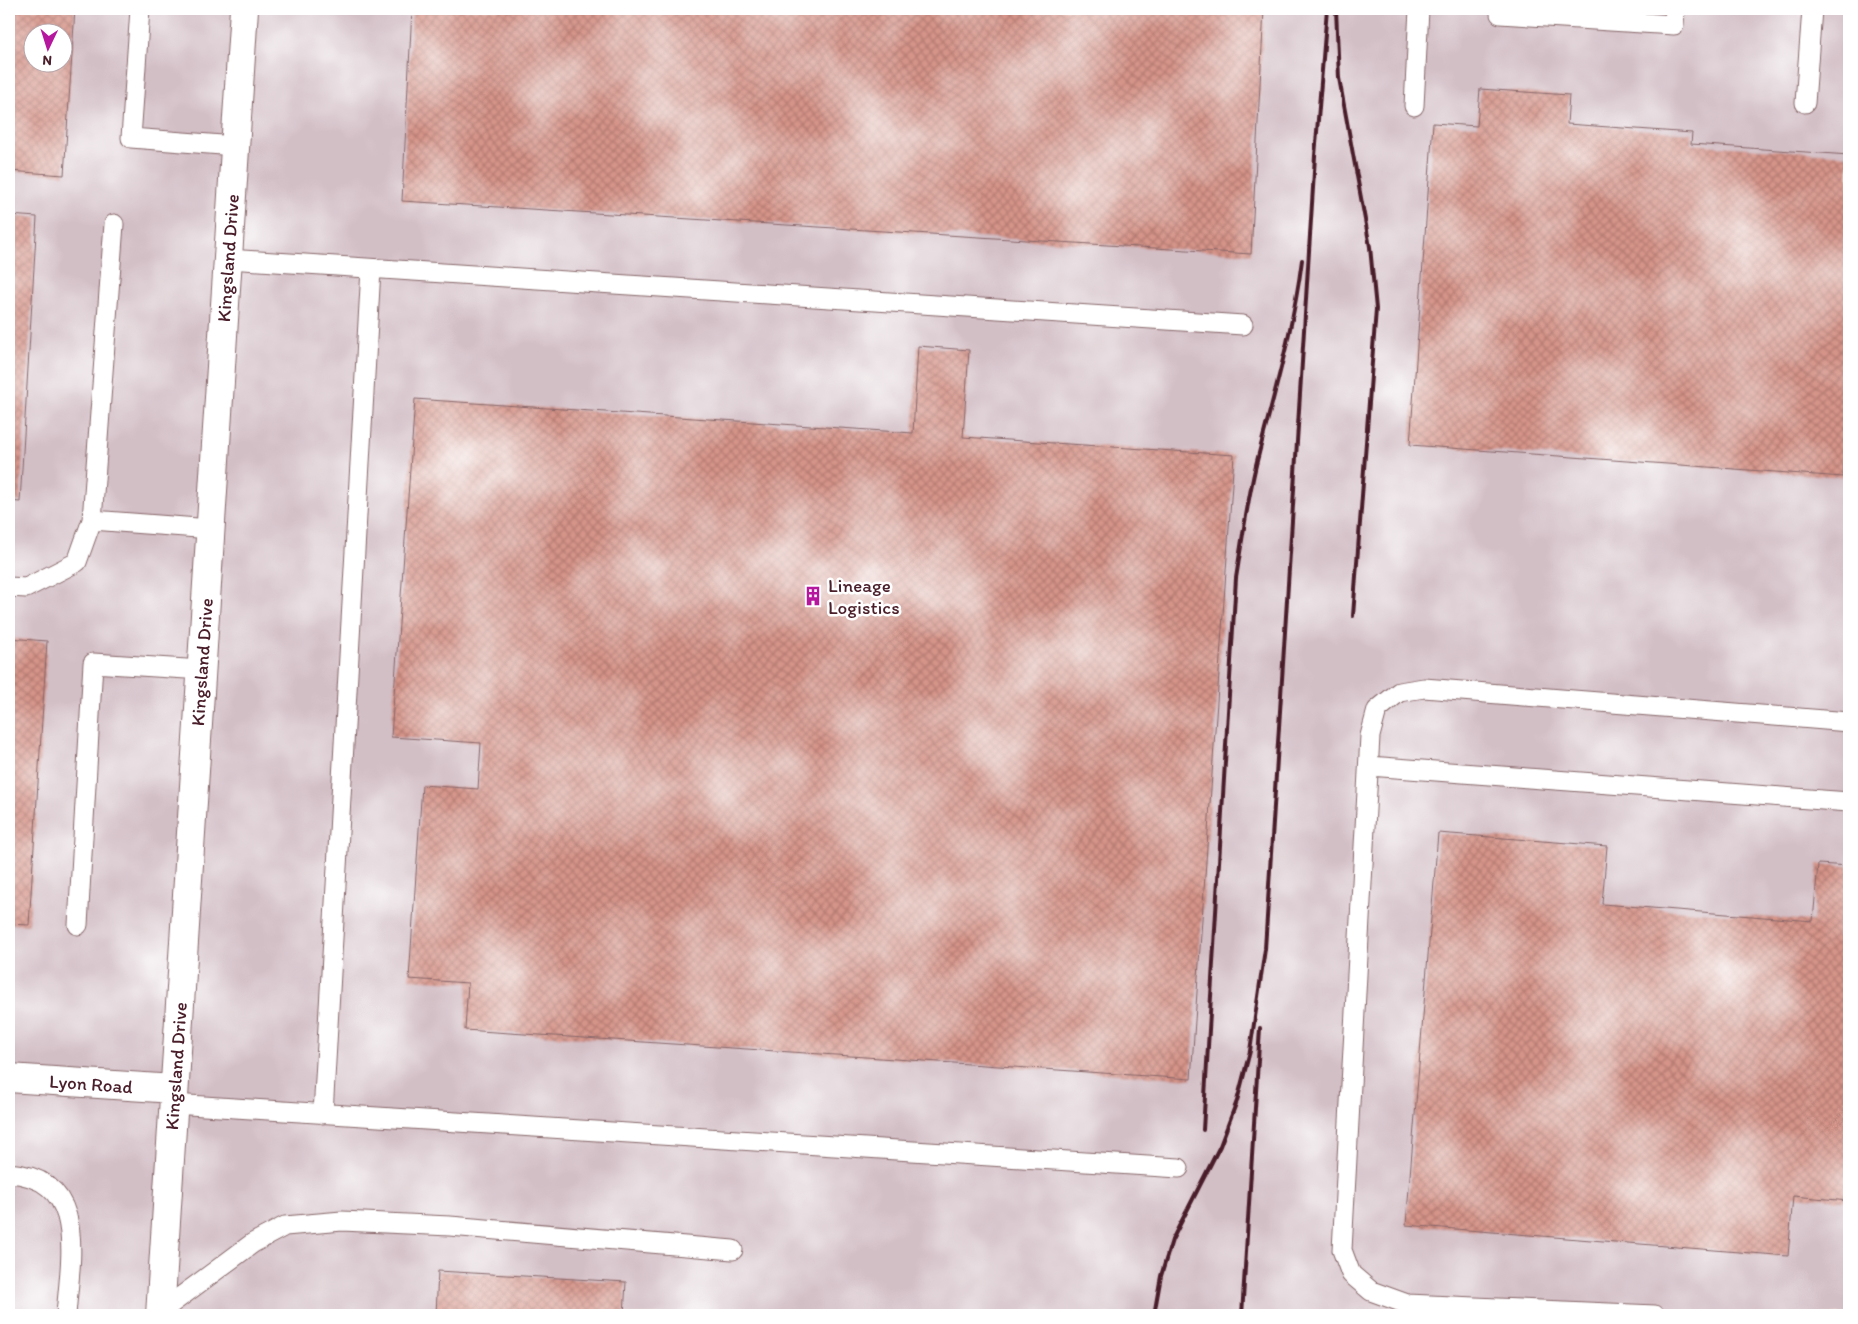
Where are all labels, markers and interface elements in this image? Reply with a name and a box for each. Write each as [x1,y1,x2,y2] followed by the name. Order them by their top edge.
[22,22,72,72] north arrow
[42,52,52,69] text: N
[212,193,244,323] street label: Kingsland Drive
[828,574,900,619] place label: Lineage Logistics
[802,585,824,607] building icon: Lineage Logistics
[186,597,218,727] street label: Kingsland Drive
[160,1001,192,1131] street label: Kingsland Drive
[48,1070,134,1098] street label: Lyon Road

